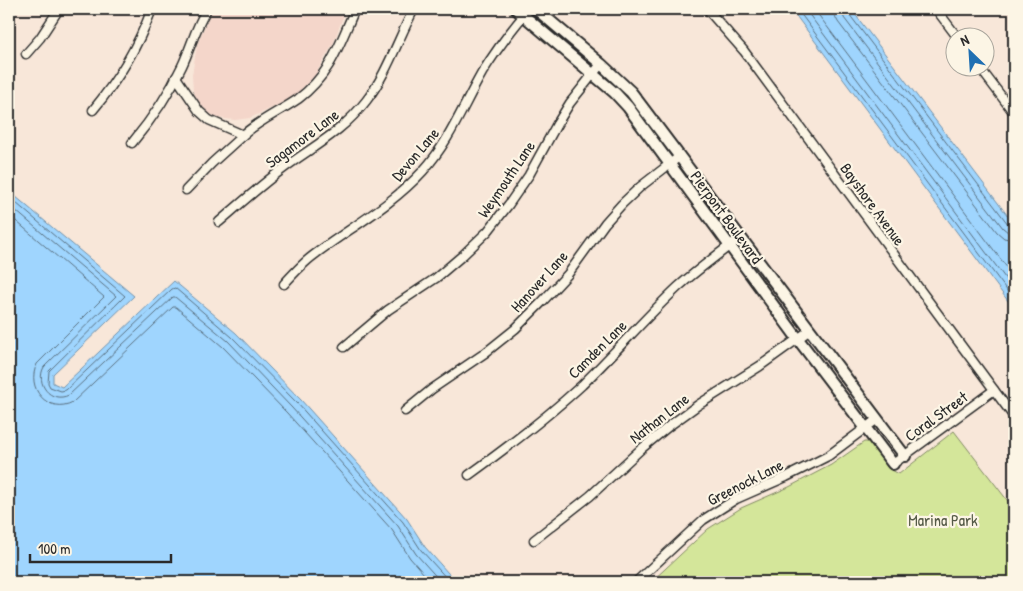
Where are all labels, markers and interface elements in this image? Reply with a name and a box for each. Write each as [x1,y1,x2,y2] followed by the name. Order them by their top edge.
[946,28,996,78] north arrow
[957,29,972,50] text: N
[261,103,344,173] street label: Sagamore Lane
[386,122,444,185] street label: Devon Lane
[472,136,540,222] street label: Weymouth Lane
[836,158,911,250] street label: Bayshore Avenue
[686,166,768,268] street label: Pierpont Boulevard
[505,245,573,317] street label: Hanover Lane
[563,314,632,383] street label: Camden Lane
[900,385,972,446] street label: Coral Street
[625,387,694,448] street label: Nathan Lane
[703,453,787,511] street label: Greenock Lane
[908,509,978,531] park label: Marina Park
[30,531,171,563] scale bar
[38,538,71,559] text: 100 m

